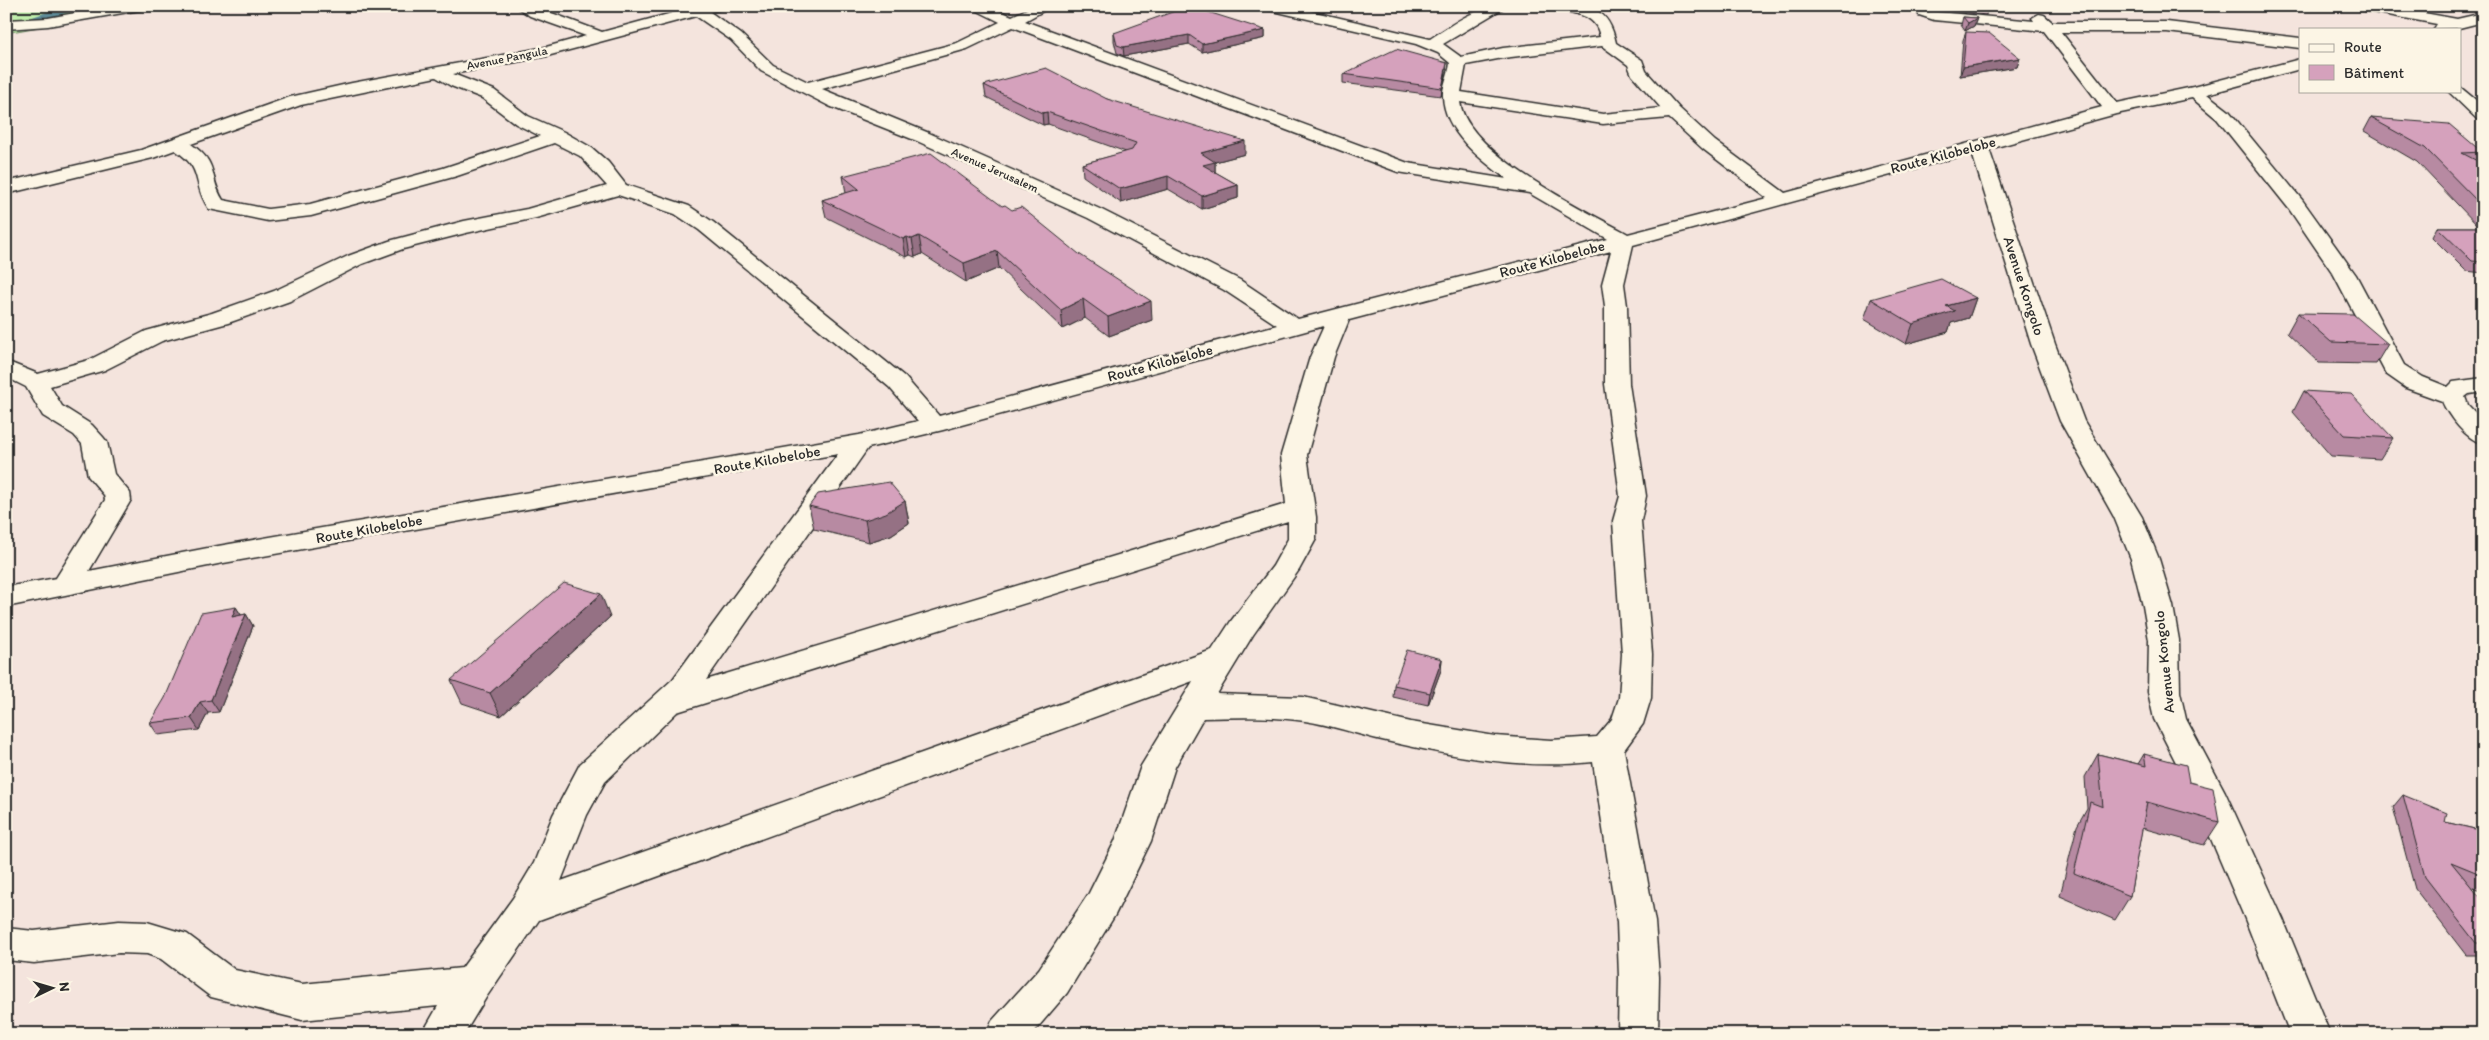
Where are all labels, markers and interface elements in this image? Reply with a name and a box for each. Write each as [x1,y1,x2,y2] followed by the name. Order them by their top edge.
[2299,28,2462,92] legend
[2344,38,2382,56] text: Route
[465,43,549,73] street label: Avenue Pangula
[2344,64,2405,82] text: Bâtiment
[1888,132,1998,178] street label: Route Kilobelobe
[949,145,1041,195] street label: Avenue Jerusalem
[2000,234,2048,338] street label: Avenue Kongolo
[1497,236,1607,282] street label: Route Kilobelobe
[1105,340,1215,386] street label: Route Kilobelobe
[712,442,822,478] street label: Route Kilobelobe
[314,511,424,547] street label: Route Kilobelobe
[2150,610,2178,714] street label: Avenue Kongolo
[28,962,78,1012] north arrow
[56,981,73,992] text: N

